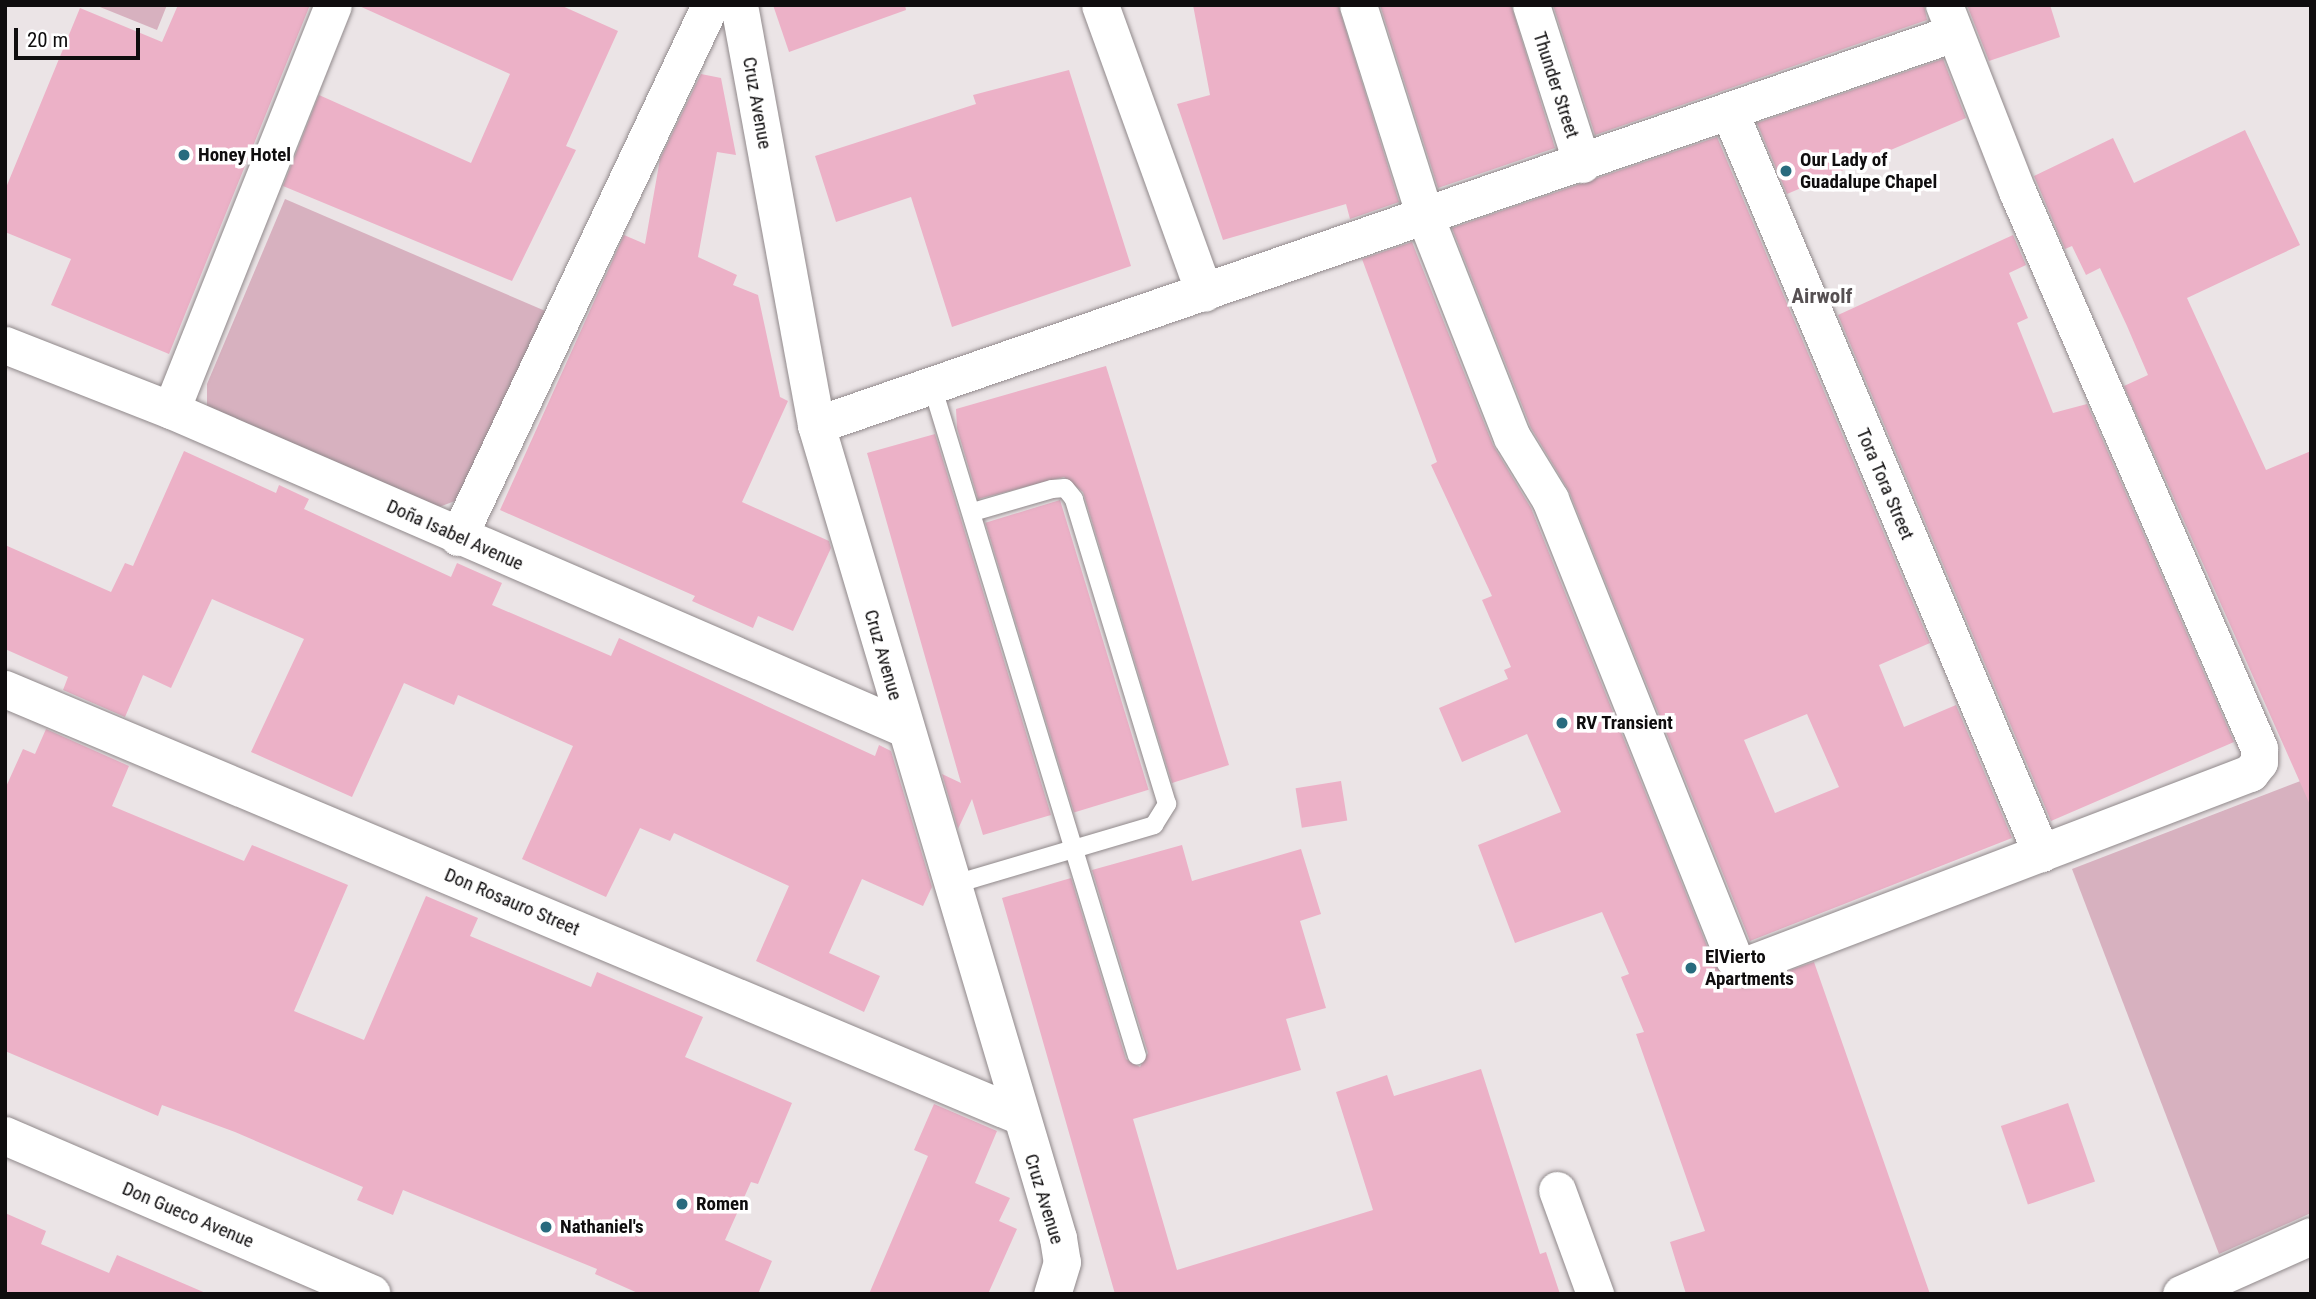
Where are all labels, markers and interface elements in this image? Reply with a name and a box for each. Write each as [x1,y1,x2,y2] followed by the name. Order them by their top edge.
[18,14,144,58] scale bar
[27,28,68,52] text: 20 m
[1528,29,1584,141] street label: Thunder Street
[738,55,776,151] street label: Cruz Avenue
[198,144,291,166] place label: Honey Hotel
[176,147,192,163] marker: Honey Hotel
[1800,149,1937,193] place label: Our Lady of Guadalupe Chapel
[1778,163,1794,179] marker: Our Lady of Guadalupe Chapel
[1792,283,1852,309] district label: Airwolf
[1851,425,1919,543] street label: Tora Tora Street
[383,495,527,575] street label: Doña Isabel Avenue
[859,607,907,703] street label: Cruz Avenue
[1576,712,1673,734] place label: RV Transient
[1554,715,1570,731] marker: RV Transient
[441,863,583,941] street label: Don Rosauro Street
[1705,946,1794,990] place label: ElVierto Apartments
[1683,960,1699,976] marker: ElVierto Apartments
[1019,1151,1069,1247] street label: Cruz Avenue
[119,1177,257,1253] street label: Don Gueco Avenue
[696,1193,749,1215] place label: Romen
[674,1196,690,1212] marker: Romen
[560,1216,644,1238] place label: Nathaniel's
[538,1219,554,1235] marker: Nathaniel's

